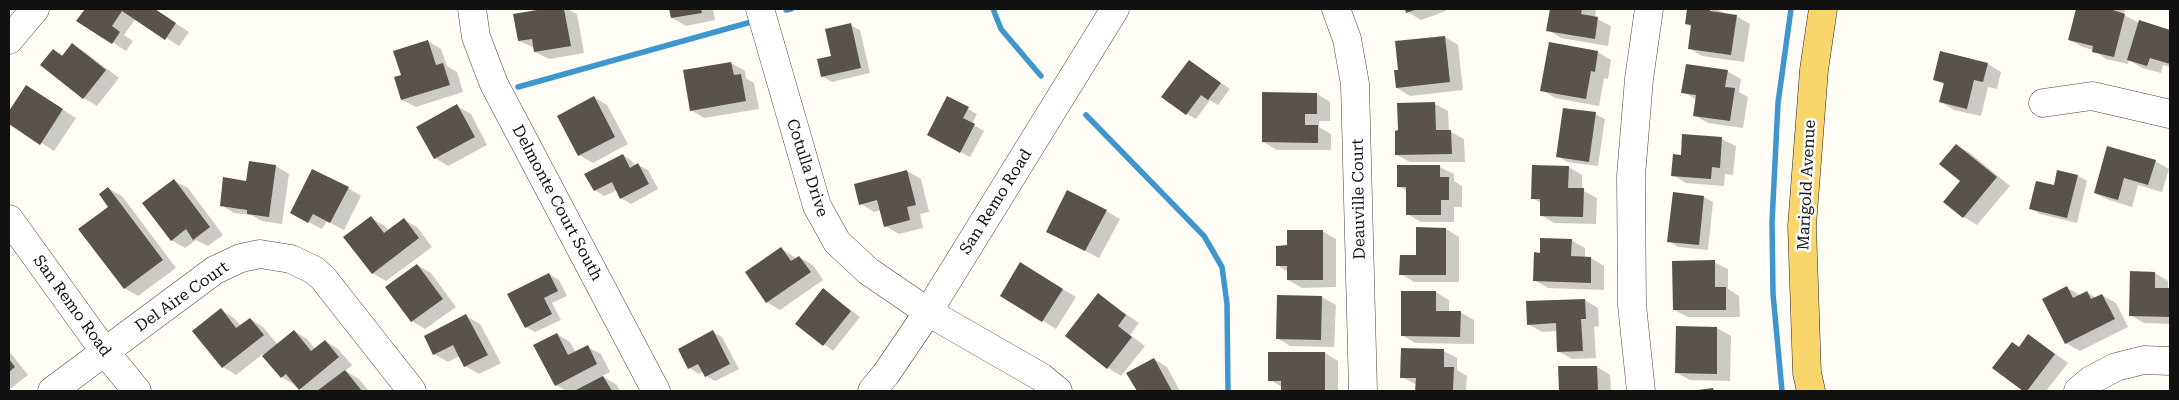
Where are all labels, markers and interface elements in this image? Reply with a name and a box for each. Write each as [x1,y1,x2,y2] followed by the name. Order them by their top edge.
[782,117,832,219] street label: Cotulla Drive
[1794,119,1820,251] street label: Marigold Avenue
[508,122,606,284] street label: Delmonte Court South
[1348,138,1370,260] street label: Deauville Court
[956,146,1036,258] street label: San Remo Road
[29,252,115,360] street label: San Remo Road
[132,258,232,336] street label: Del Aire Court

